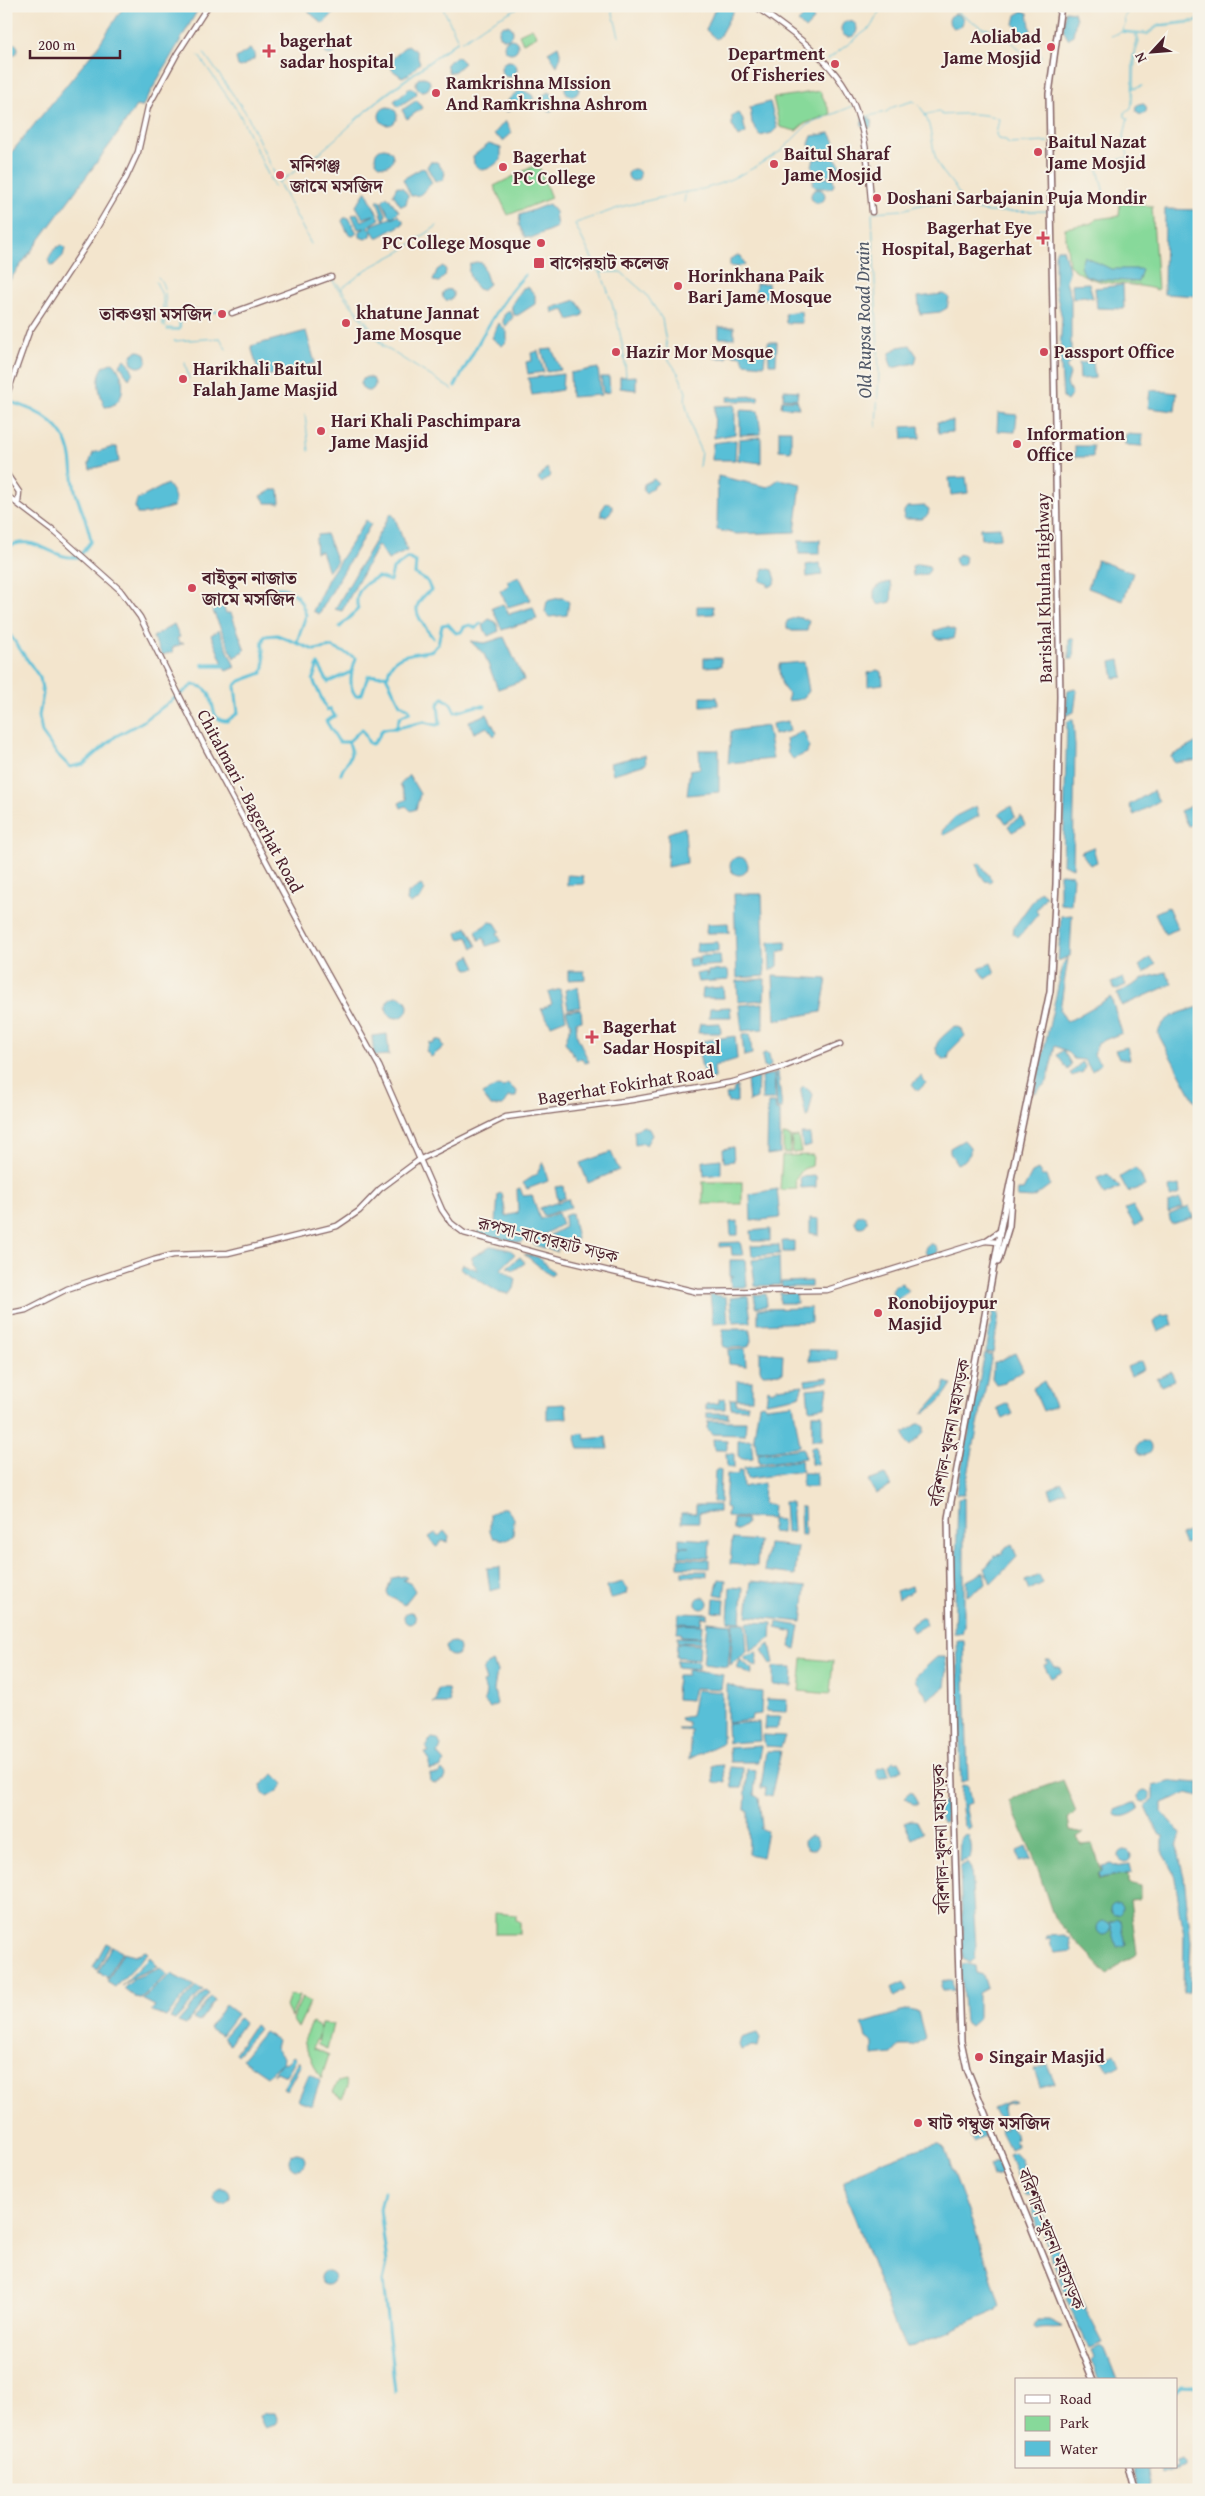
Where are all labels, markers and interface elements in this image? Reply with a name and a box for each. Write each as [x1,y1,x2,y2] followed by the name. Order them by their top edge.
[940,23,1042,71] place label: Aoliabad Jame Mosjid
[280,27,395,75] place label: bagerhat sadar hospital
[30,28,120,60] scale bar
[1128,28,1178,78] north arrow
[38,34,76,55] text: 200 m
[728,40,825,88] place label: Department Of Fisheries
[1045,41,1057,53] marker: Aoliabad Jame Mosjid
[262,44,276,58] marker: bagerhat sadar hospital
[1129,49,1151,66] text: N
[829,58,841,70] marker: Department Of Fisheries
[446,69,648,117] place label: Ramkrishna MIssion And Ramkrishna Ashrom
[430,87,442,99] marker: Ramkrishna MIssion And Ramkrishna Ashrom
[1045,128,1147,176] place label: Baitul Nazat Jame Mosjid
[781,140,892,188] place label: Baitul Sharaf Jame Mosjid
[513,143,596,191] place label: Bagerhat PC College
[1032,146,1044,158] marker: Baitul Nazat Jame Mosjid
[289,151,384,199] place label: মনিগঞ্জ জামে মসজিদ
[768,158,780,170] marker: Baitul Sharaf Jame Mosjid
[497,161,509,173] marker: Bagerhat PC College
[274,169,286,181] marker: মনিগঞ্জ জামে মসজিদ
[887,184,1147,211] place label: Doshani Sarbajanin Puja Mondir
[871,192,883,204] marker: Doshani Sarbajanin Puja Mondir
[882,214,1032,262] place label: Bagerhat Eye Hospital, Bagerhat
[382,229,531,256] place label: PC College Mosque
[1036,231,1050,245] marker: Bagerhat Eye Hospital, Bagerhat
[535,237,547,249] marker: PC College Mosque
[848,241,878,399] water label: Old Rupsa Road Drain
[549,249,670,276] place label: বাগেরহাট কলেজ
[532,256,546,270] marker: বাগেরহাট কলেজ
[688,262,832,310] place label: Horinkhana Paik Bari Jame Mosque
[672,280,684,292] marker: Horinkhana Paik Bari Jame Mosque
[353,299,480,347] place label: khatune Jannat Jame Mosque
[99,300,213,327] place label: তাকওয়া মসজিদ
[216,308,228,320] marker: তাকওয়া মসজিদ
[340,317,352,329] marker: khatune Jannat Jame Mosque
[626,338,774,365] place label: Hazir Mor Mosque
[1054,338,1175,365] place label: Passport Office
[610,346,622,358] marker: Hazir Mor Mosque
[1038,346,1050,358] marker: Passport Office
[193,355,338,403] place label: Harikhali Baitul Falah Jame Masjid
[177,373,189,385] marker: Harikhali Baitul Falah Jame Masjid
[328,407,522,455] place label: Hari Khali Paschimpara Jame Masjid
[1027,420,1125,468] place label: Information Office
[315,425,327,437] marker: Hari Khali Paschimpara Jame Masjid
[1011,438,1023,450] marker: Information Office
[1028,493,1059,683] street label: Barishal Khulna Highway
[201,564,298,612] place label: বাইতুন নাজাত জামে মসজিদ
[186,582,198,594] marker: বাইতুন নাজাত জামে মসজিদ
[190,704,311,898] street label: Chitalmari - Bagerhat Road
[603,1013,721,1061] place label: Bagerhat Sadar Hospital
[585,1030,599,1044] marker: Bagerhat Sadar Hospital
[536,1057,716,1112] street label: Bagerhat Fokirhat Road
[474,1209,622,1270] street label: রূপসা-বাগেরহাট সড়ক
[888,1289,998,1337] place label: Ronobijoypur Masjid
[872,1307,884,1319] marker: Ronobijoypur Masjid
[922,1355,977,1510] street label: বরিশাল-খুলনা মহাসড়ক
[924,1762,957,1916] street label: বরিশাল-খুলনা মহাসড়ক
[989,2043,1106,2070] place label: Singair Masjid
[973,2051,985,2063] marker: Singair Masjid
[927,2109,1051,2136] place label: ষাট গম্বুজ মসজিদ
[912,2117,924,2129] marker: ষাট গম্বুজ মসজিদ
[1010,2163,1093,2315] street label: বরিশাল-খুলনা মহাসড়ক
[1015,2378,1178,2468] legend
[1060,2388,1091,2409] text: Road
[1060,2412,1089,2433] text: Park
[1060,2438,1098,2459] text: Water

